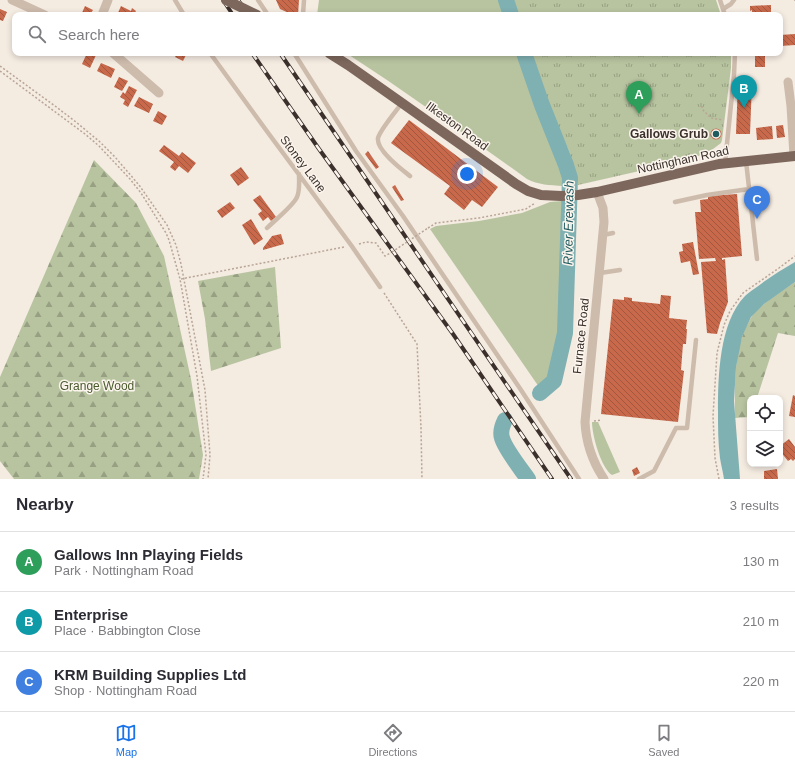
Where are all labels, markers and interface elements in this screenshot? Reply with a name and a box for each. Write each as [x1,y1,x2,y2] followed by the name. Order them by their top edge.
[12,12,783,56] search box
[26,23,48,45] icon: search
[58,26,140,43] text: Search here
[731,75,757,108] pin: B
[626,81,652,114] pin: A
[423,99,491,153] street label: Ilkeston Road
[630,127,708,141] place label: Gallows Grub
[711,129,721,139] marker: Gallows Grub
[277,133,329,195] street label: Stoney Lane
[636,143,730,177] street label: Nottingham Road
[457,164,477,184] your location
[560,181,577,265] water label: River Erewash
[744,186,770,219] pin: C
[570,297,592,375] street label: Furnace Road
[60,379,134,393] park label: Grange Wood
[747,395,783,467] map controls
[747,395,783,431] button: locate
[747,431,783,467] button: layers
[16,495,74,514] text: Nearby
[730,498,779,513] text: 3 results
[54,546,243,563] text: Gallows Inn Playing Fields
[24,554,34,569] text: A
[743,554,779,569] text: 130 m
[54,563,193,578] text: Park · Nottingham Road
[54,606,128,623] text: Enterprise
[24,614,34,629] text: B
[743,614,779,629] text: 210 m
[54,623,201,638] text: Place · Babbington Close
[54,666,246,683] text: KRM Building Supplies Ltd
[24,674,34,689] text: C
[743,674,779,689] text: 220 m
[54,683,197,698] text: Shop · Nottingham Road
[115,722,137,758] tab: Map
[368,722,417,758] tab: Directions
[648,722,679,758] tab: Saved

